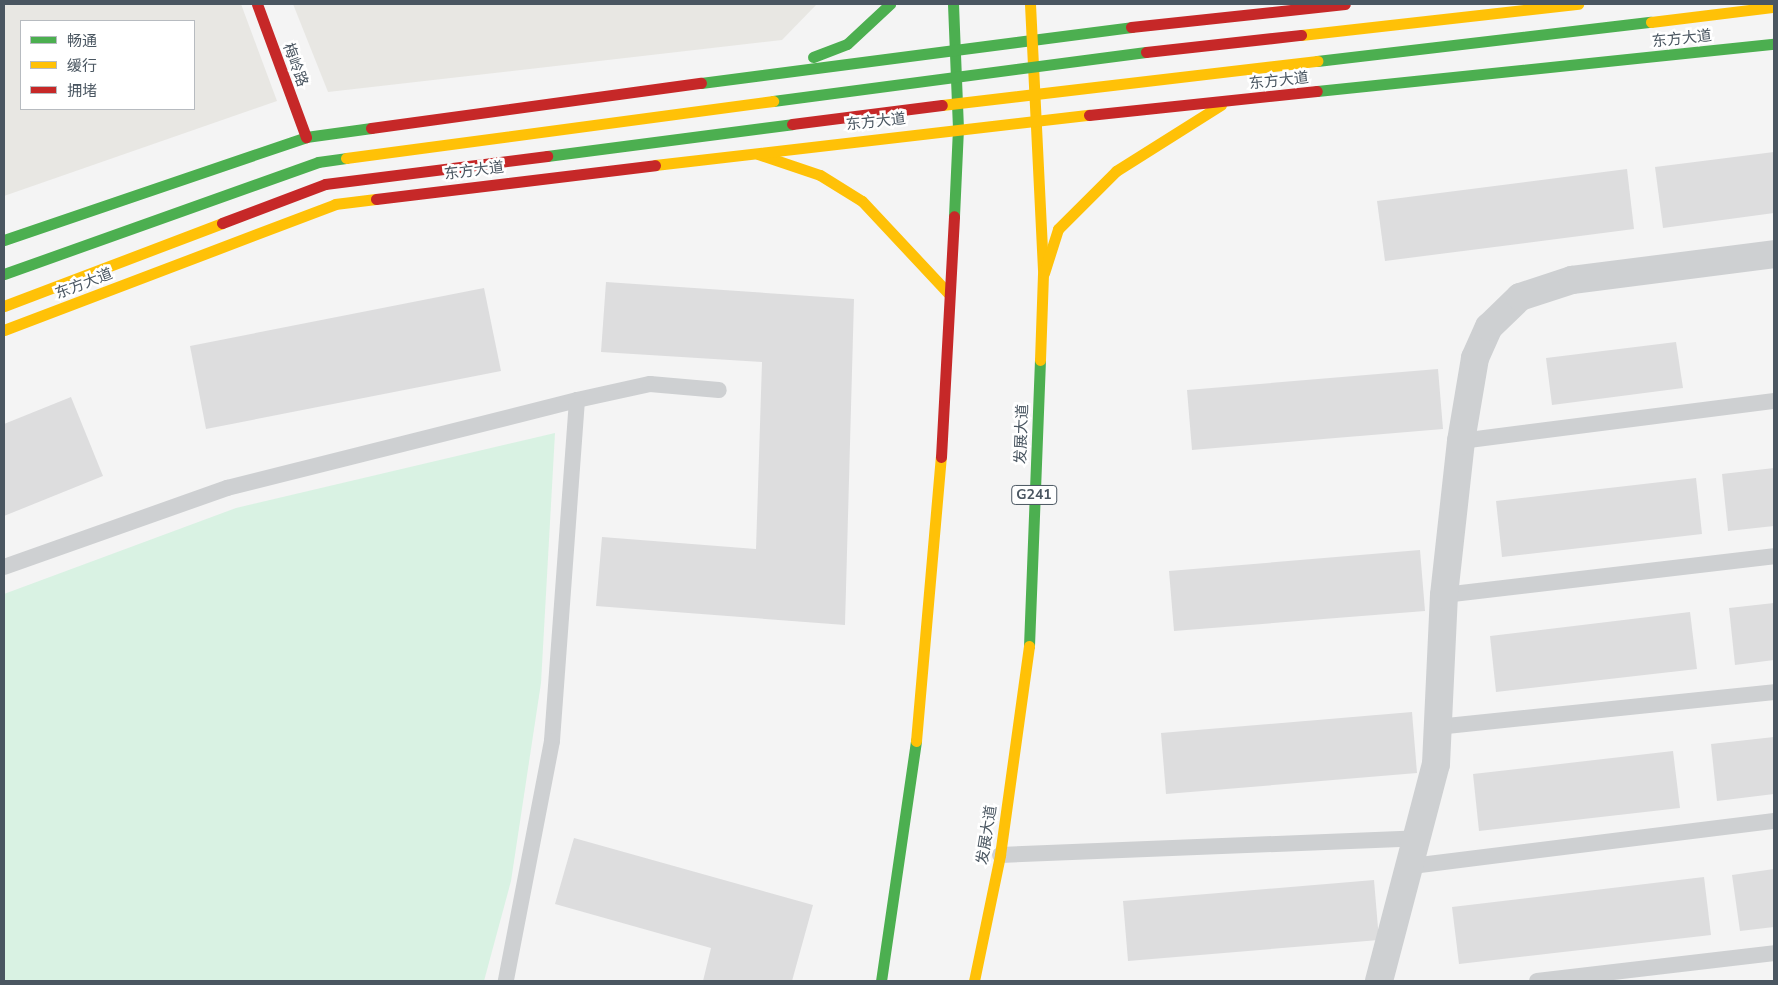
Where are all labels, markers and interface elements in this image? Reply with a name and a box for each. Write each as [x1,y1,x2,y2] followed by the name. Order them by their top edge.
[20,20,195,110] legend
[1651,27,1713,51] street label: 东方大道
[67,31,97,51] text: 畅通
[279,41,311,89] street label: 梅岭路
[67,56,97,76] text: 缓行
[1248,69,1310,93] street label: 东方大道
[67,81,97,101] text: 拥堵
[845,110,907,134] street label: 东方大道
[443,158,505,184] street label: 东方大道
[53,265,115,303] street label: 东方大道
[1012,404,1032,464] street label: 发展大道
[1010,484,1058,506] road number: G241
[973,804,1001,866] street label: 发展大道

